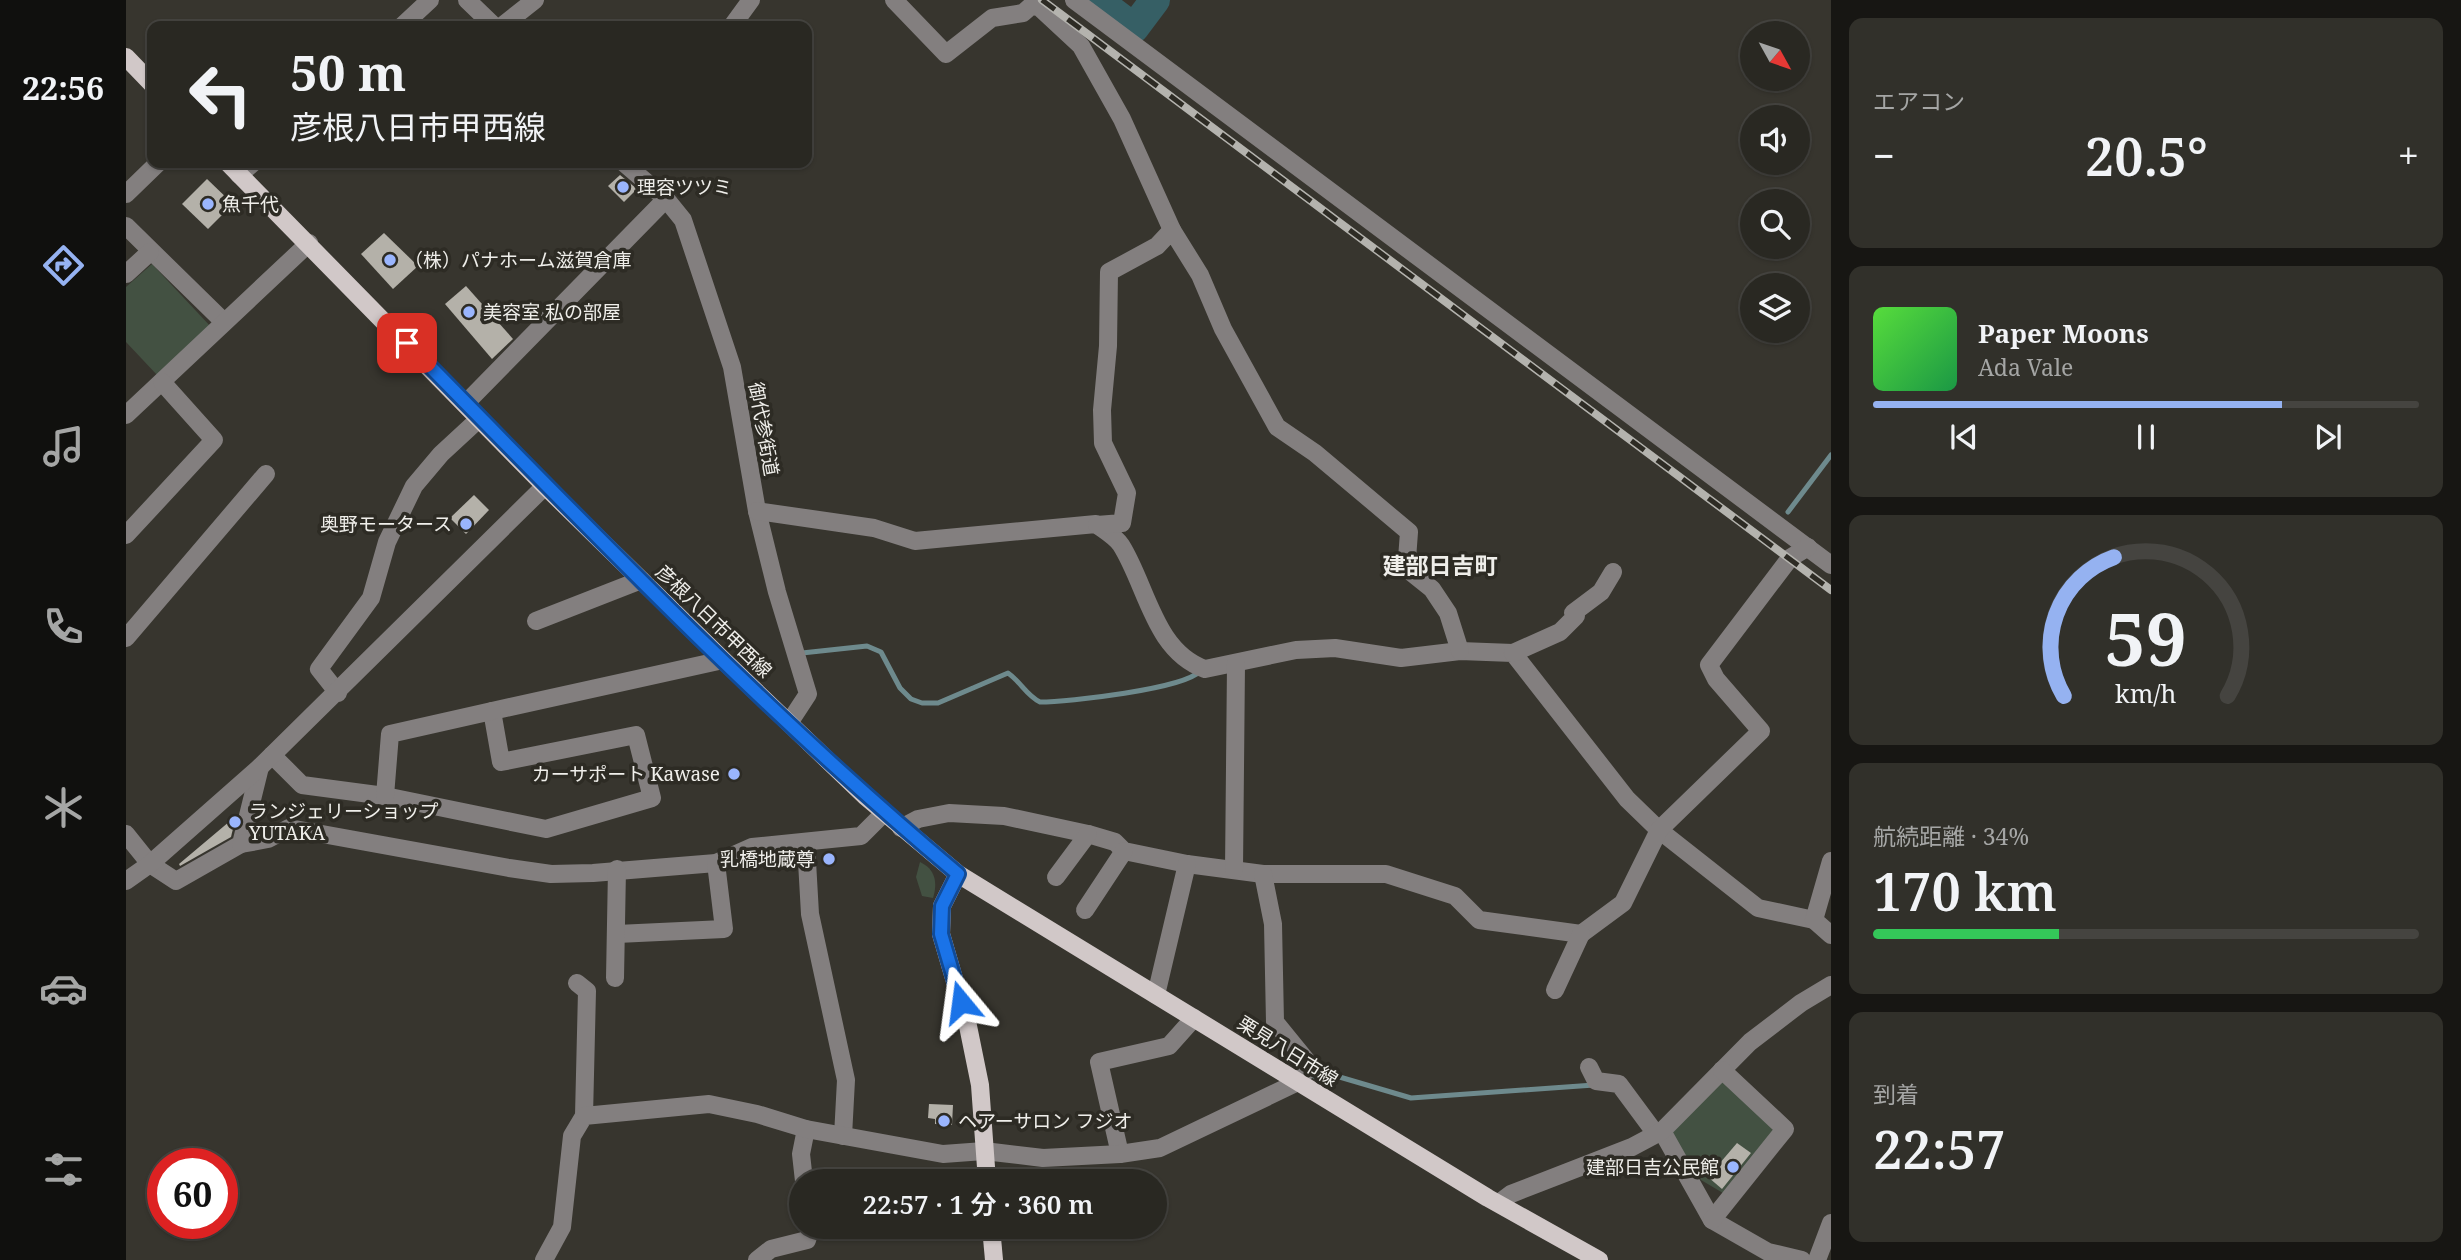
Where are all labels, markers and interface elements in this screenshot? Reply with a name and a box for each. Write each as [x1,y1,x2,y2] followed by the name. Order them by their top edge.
[1740,21,1810,91] north arrow
[1740,21,1810,343] map controls
[290,39,406,105] text: 50 m
[175,49,266,140] icon: left
[22,66,104,109] text: 22:56
[1873,85,1965,117] text: エアコン
[290,105,546,148] text: 彦根八日市甲西線
[1740,105,1810,175] button: sound
[2085,120,2208,191] text: 20.5°
[1873,129,1895,181] text: −
[2398,129,2419,181] text: +
[637,174,732,200] place label: 理容ツツミ
[615,179,631,195] marker: 理容ツツミ
[1740,189,1810,259] button: search
[222,191,279,217] place label: 魚千代
[200,196,216,212] marker: 魚千代
[39,241,88,290] icon: directions
[404,247,631,273] place label: （株）パナホーム滋賀倉庫
[382,252,398,268] marker: （株）パナホーム滋賀倉庫
[1740,273,1810,343] button: layers
[483,299,621,325] place label: 美容室 私の部屋
[461,304,477,320] marker: 美容室 私の部屋
[377,313,437,373] pin
[1978,315,2149,351] text: Paper Moons
[388,324,426,362] icon: arrive
[1978,351,2073,383] text: Ada Vale
[743,380,785,478] street label: 御代参街道
[1945,418,1983,456] icon: previous
[2127,418,2165,456] icon: pause
[2309,418,2347,456] icon: next
[39,422,88,471] icon: music
[320,511,452,537] place label: 奥野モータース
[458,516,474,532] marker: 奥野モータース
[1383,549,1498,581] district label: 建部日吉町
[650,559,778,683] street label: 彦根八日市甲西線
[2105,588,2187,687] text: 59
[39,602,88,651] icon: phone
[2115,676,2177,710] text: km/h
[532,761,720,787] place label: カーサポート Kawase
[726,766,742,782] marker: カーサポート Kawase
[39,783,88,832] icon: climate
[248,798,439,846] place label: ランジェリーショップ YUTAKA
[227,814,243,830] marker: ランジェリーショップ YUTAKA
[1873,820,2029,852] text: 航続距離 · 34%
[720,846,815,872] place label: 乳橋地蔵尊
[821,851,837,867] marker: 乳橋地蔵尊
[1873,855,2057,926] text: 170 km
[39,964,88,1013] icon: car
[924,965,998,1039] position arrow
[1233,1010,1343,1092] street label: 栗見八日市線
[1873,1078,1919,1110] text: 到着
[958,1108,1132,1134] place label: ヘアーサロン フジオ
[936,1113,952,1129] marker: ヘアーサロン フジオ
[1873,1113,2006,1184] text: 22:57
[39,1145,88,1194] icon: filters
[147,1148,238,1239] speed limit sign: 60
[1586,1154,1719,1180] place label: 建部日吉公民館
[1725,1159,1741,1175] marker: 建部日吉公民館
[862,1186,1094,1222] text: 22:57 · 1 分 · 360 m

